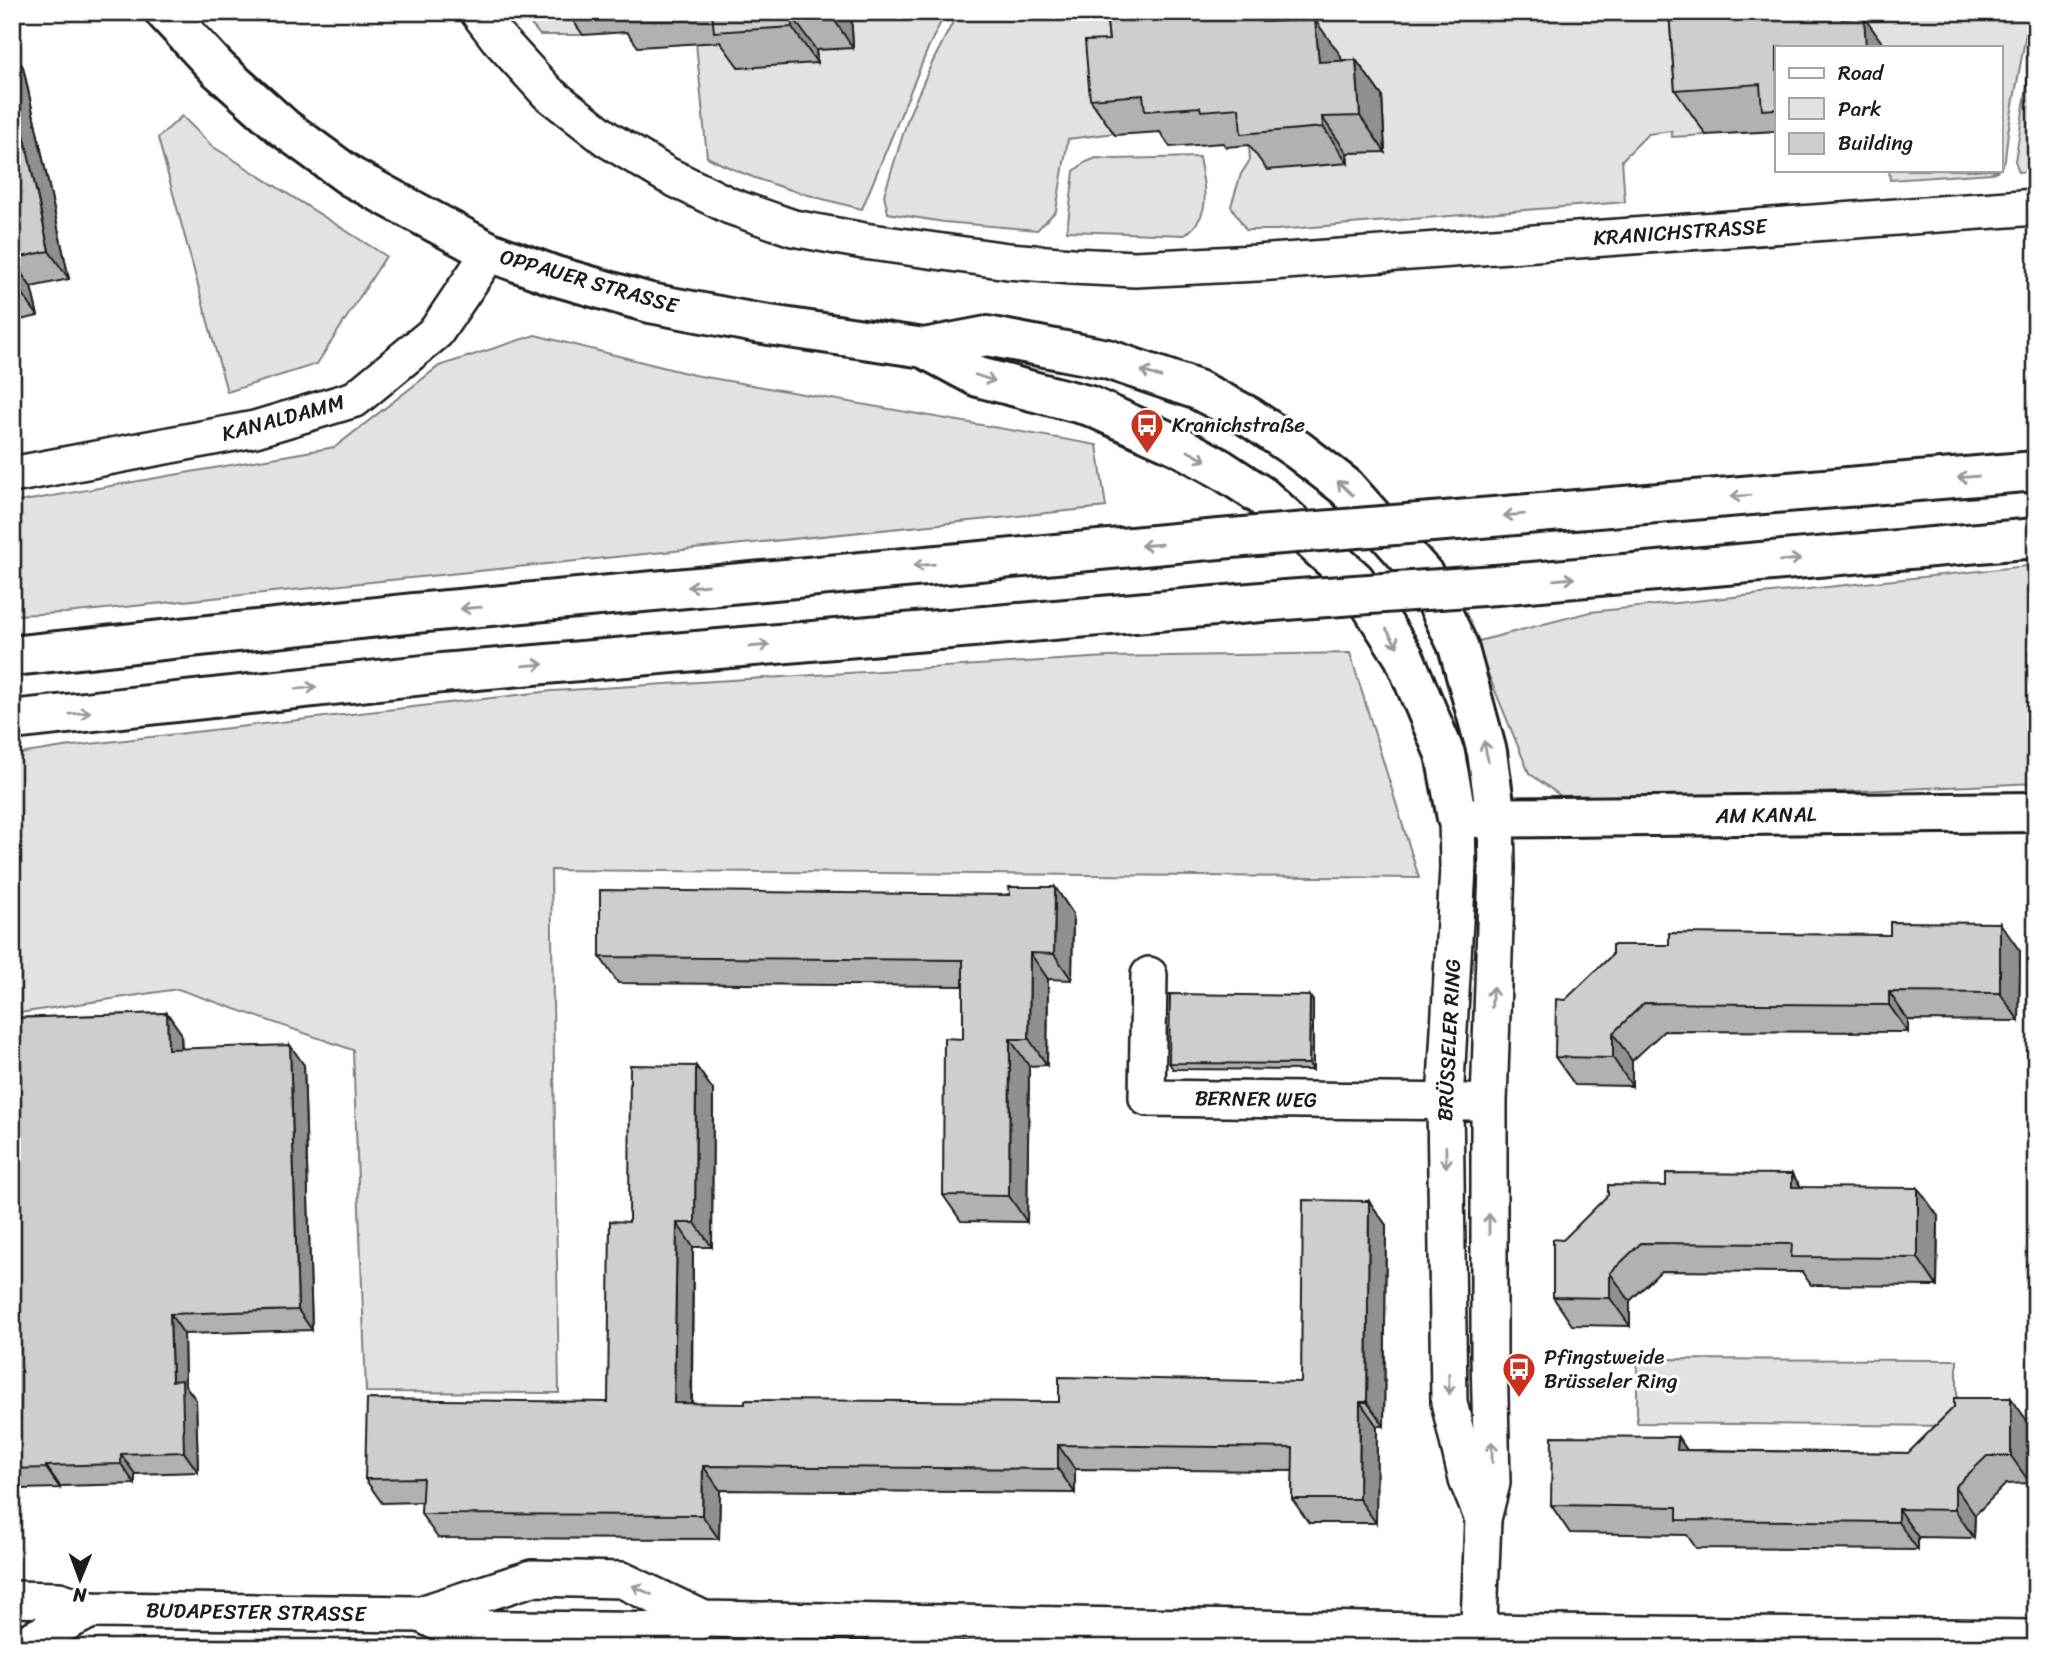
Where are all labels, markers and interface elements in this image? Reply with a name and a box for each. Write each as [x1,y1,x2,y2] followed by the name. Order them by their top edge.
[1775,46,2002,172] legend
[1838,54,1885,92] text: Road
[1838,90,1881,128] text: Park
[1838,124,1914,162] text: Building
[1592,207,1769,257] street label: KRANICHSTRASSE
[495,237,684,325] street label: OPPAUER STRASSE
[1140,367,1162,380] one-way arrow
[973,373,995,385] one-way arrow
[217,383,349,453] street label: KANALDAMM
[1128,406,1166,455] bus stop icon: Kranichstraße
[1172,406,1305,444] place label: Kranichstraße
[1187,449,1207,463] one-way arrow
[1957,471,1980,484] one-way arrow
[1337,480,1355,497] one-way arrow
[1730,490,1753,503] one-way arrow
[1504,509,1526,522] one-way arrow
[1140,539,1163,552] one-way arrow
[1778,553,1801,566] one-way arrow
[914,559,936,572] one-way arrow
[1552,572,1574,585] one-way arrow
[687,580,710,593] one-way arrow
[460,601,483,614] one-way arrow
[1385,627,1399,647] one-way arrow
[747,639,770,652] one-way arrow
[521,659,543,672] one-way arrow
[294,682,317,695] one-way arrow
[68,706,91,719] one-way arrow
[1479,740,1492,762] one-way arrow
[1714,795,1817,835] street label: AM KANAL
[1426,958,1472,1122] street label: BRÜSSELER RING
[1486,986,1499,1009] one-way arrow
[1194,1079,1318,1119] street label: BERNER WEG
[1439,1145,1452,1168] one-way arrow
[1482,1213,1496,1236] one-way arrow
[1544,1338,1678,1400] place label: Pfingstweide Brüsseler Ring
[1500,1350,1538,1399] bus stop icon: Pfingstweide Brüsseler Ring
[1442,1373,1455,1396] one-way arrow
[1485,1441,1498,1464] one-way arrow
[46,1544,116,1614] north arrow
[72,1579,88,1612] text: N
[632,1583,653,1596] one-way arrow
[146,1591,367,1633] street label: BUDAPESTER STRASSE

